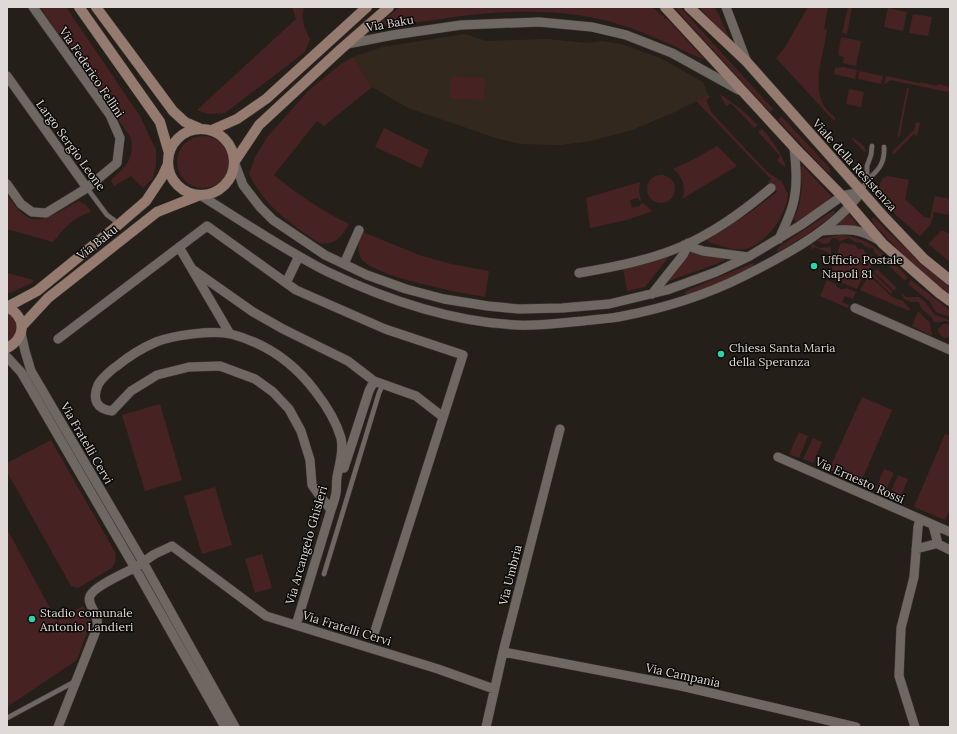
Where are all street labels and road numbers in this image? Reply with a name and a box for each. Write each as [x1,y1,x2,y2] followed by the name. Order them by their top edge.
[364,11,415,35] street label: Via Baku
[56,23,128,120] street label: Via Federico Fellini
[33,97,109,194] street label: Largo Sergio Leone
[809,115,900,214] street label: Viale della Resistenza
[73,221,120,263] street label: Via Baku
[57,399,116,487] street label: Via Fratelli Cervi
[812,453,907,506] street label: Via Ernesto Rossi
[282,484,330,607] street label: Via Arcangelo Ghisleri
[495,543,525,608] street label: Via Umbria
[300,607,393,649] street label: Via Fratelli Cervi
[643,660,722,690] street label: Via Campania

